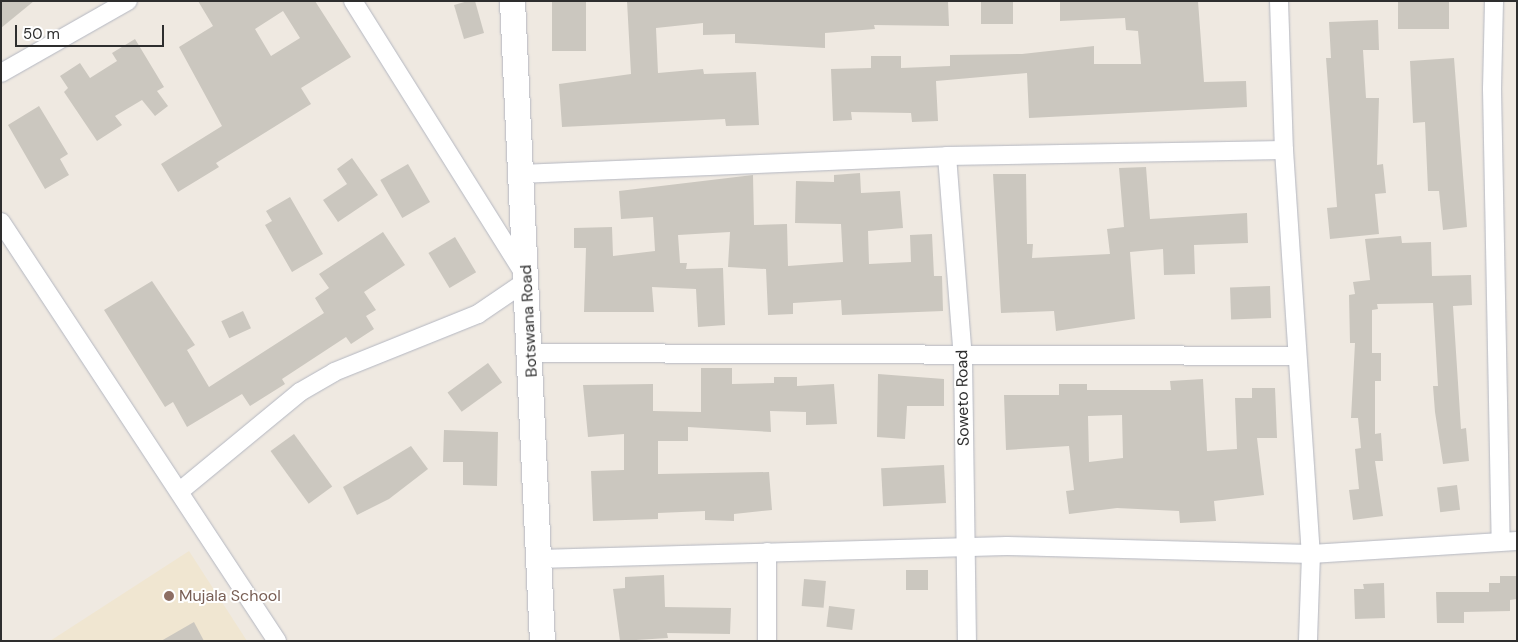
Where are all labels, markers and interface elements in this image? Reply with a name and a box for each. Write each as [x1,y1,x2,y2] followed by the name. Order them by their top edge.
[18,15,166,47] scale bar
[23,24,60,44] text: 50 m
[516,264,542,378] street label: Botswana Road
[953,350,973,446] street label: Soweto Road
[179,586,281,606] place label: Mujala School
[163,590,175,602] marker: Mujala School

